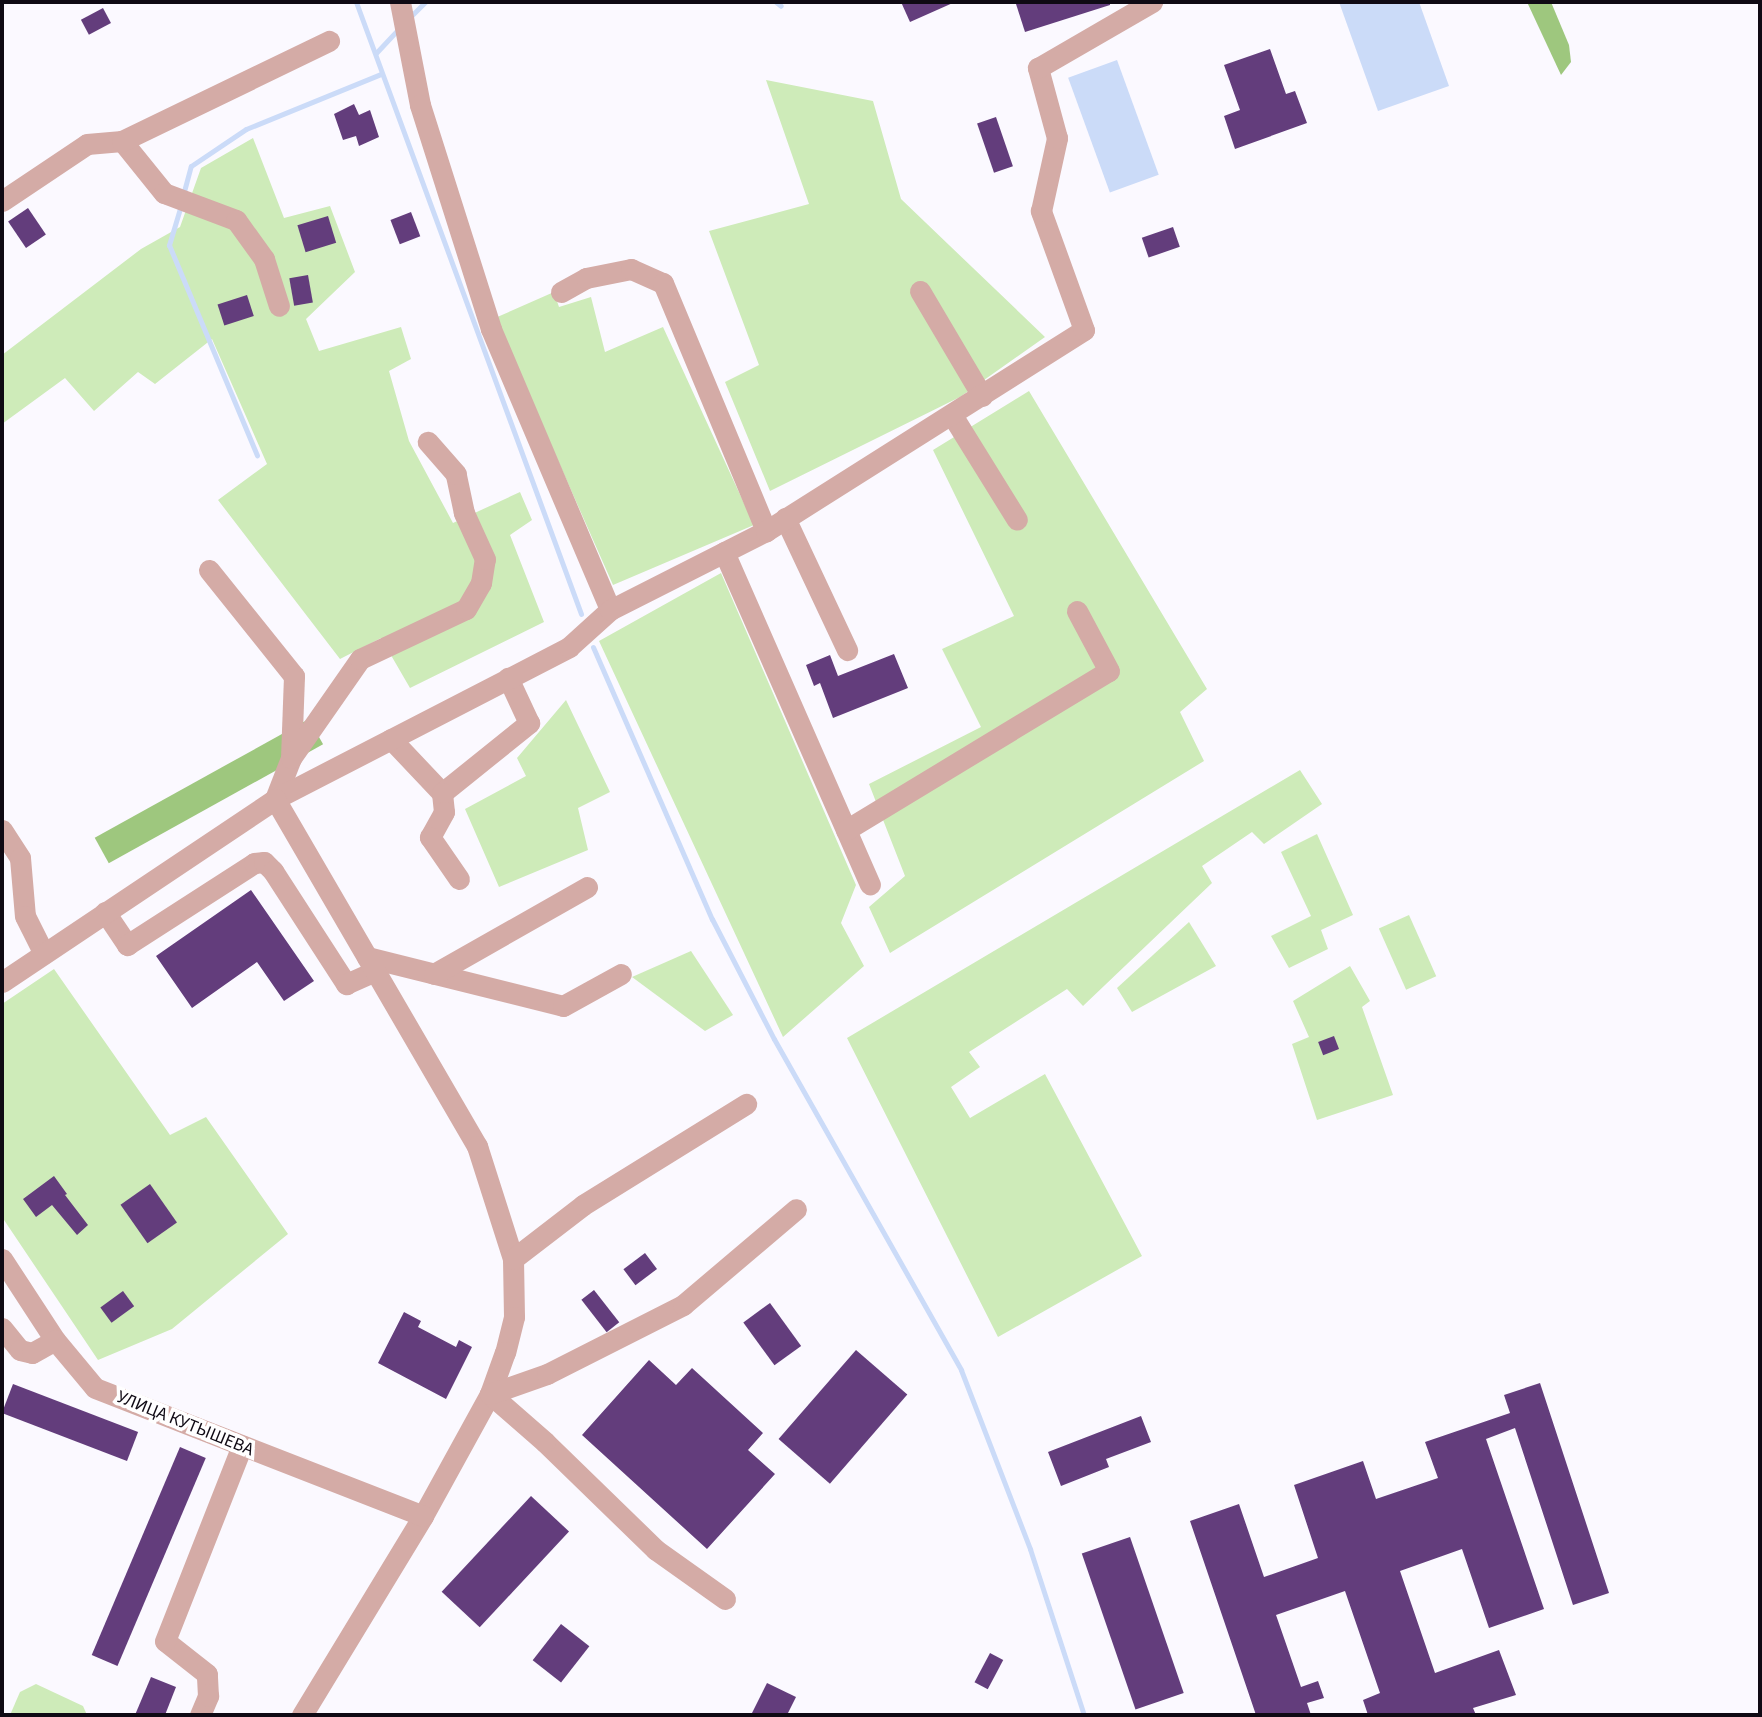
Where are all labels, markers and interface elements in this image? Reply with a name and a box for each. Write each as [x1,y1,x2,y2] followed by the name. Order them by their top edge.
[113,1387,257,1461] street label: УЛИЦА КУТЫШЕВА

